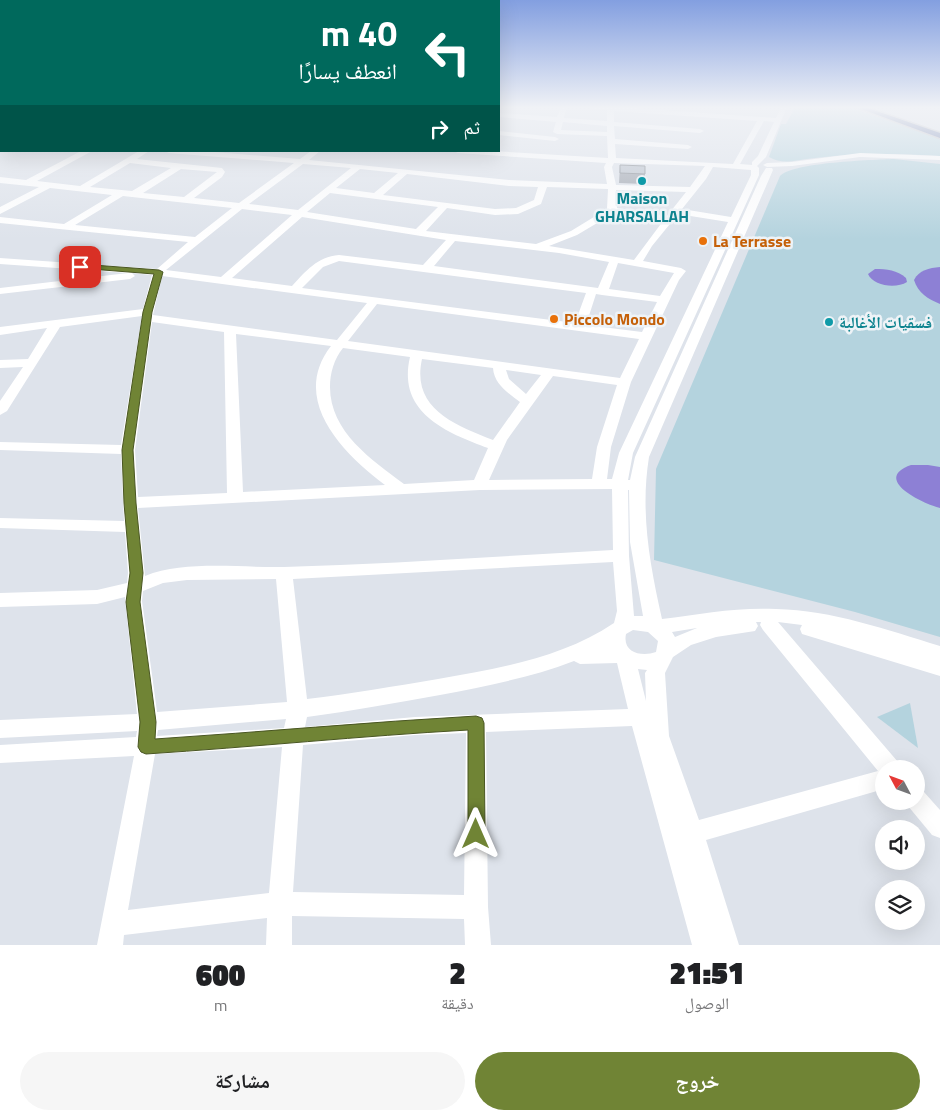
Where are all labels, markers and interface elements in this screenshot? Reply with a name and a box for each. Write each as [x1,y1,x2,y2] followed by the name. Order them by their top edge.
[321,6,397,60] text: 40 m
[415,20,480,85] icon: left
[299,54,397,88] text: انعطف يسارًا
[463,112,480,141] text: ثم
[425,115,453,143] icon: right
[636,175,648,187] marker: Maison GHARSALLAH
[595,186,689,228] place label: Maison GHARSALLAH
[713,229,791,253] place label: La Terrasse
[697,235,709,247] marker: La Terrasse
[59,246,101,288] pin
[66,253,94,281] icon: arrive
[564,307,665,331] place label: Piccolo Mondo
[839,310,932,334] place label: فسقيات الأغالبة
[548,313,560,325] marker: Piccolo Mondo
[823,316,835,328] marker: فسقيات الأغالبة
[875,760,925,810] north arrow
[875,760,925,930] map controls
[449,807,501,859] position arrow
[875,820,925,870] button: sound
[875,880,925,930] button: layers
[449,950,466,996] text: 2
[670,950,744,996] text: 21:51
[196,952,245,998] text: 600
[441,991,474,1015] text: دقيقة
[685,991,729,1015] text: الوصول
[214,993,227,1017] text: m
[20,1052,465,1110] button: مشاركة
[475,1052,920,1110] button: خروج

